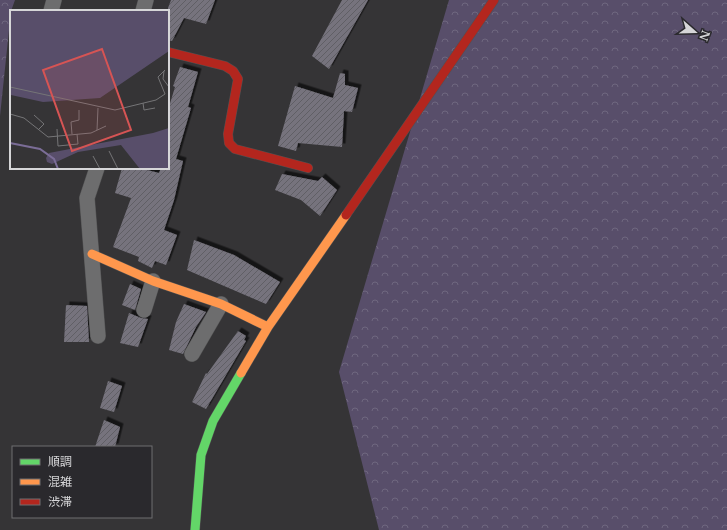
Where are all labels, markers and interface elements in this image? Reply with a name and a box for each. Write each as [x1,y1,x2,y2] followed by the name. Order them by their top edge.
[10,10,169,169] inset map
[675,12,715,52] north arrow
[696,28,713,43] text: N
[12,446,152,518] legend
[48,454,72,469] text: 順調
[48,474,72,489] text: 混雑
[48,494,72,509] text: 渋滞

